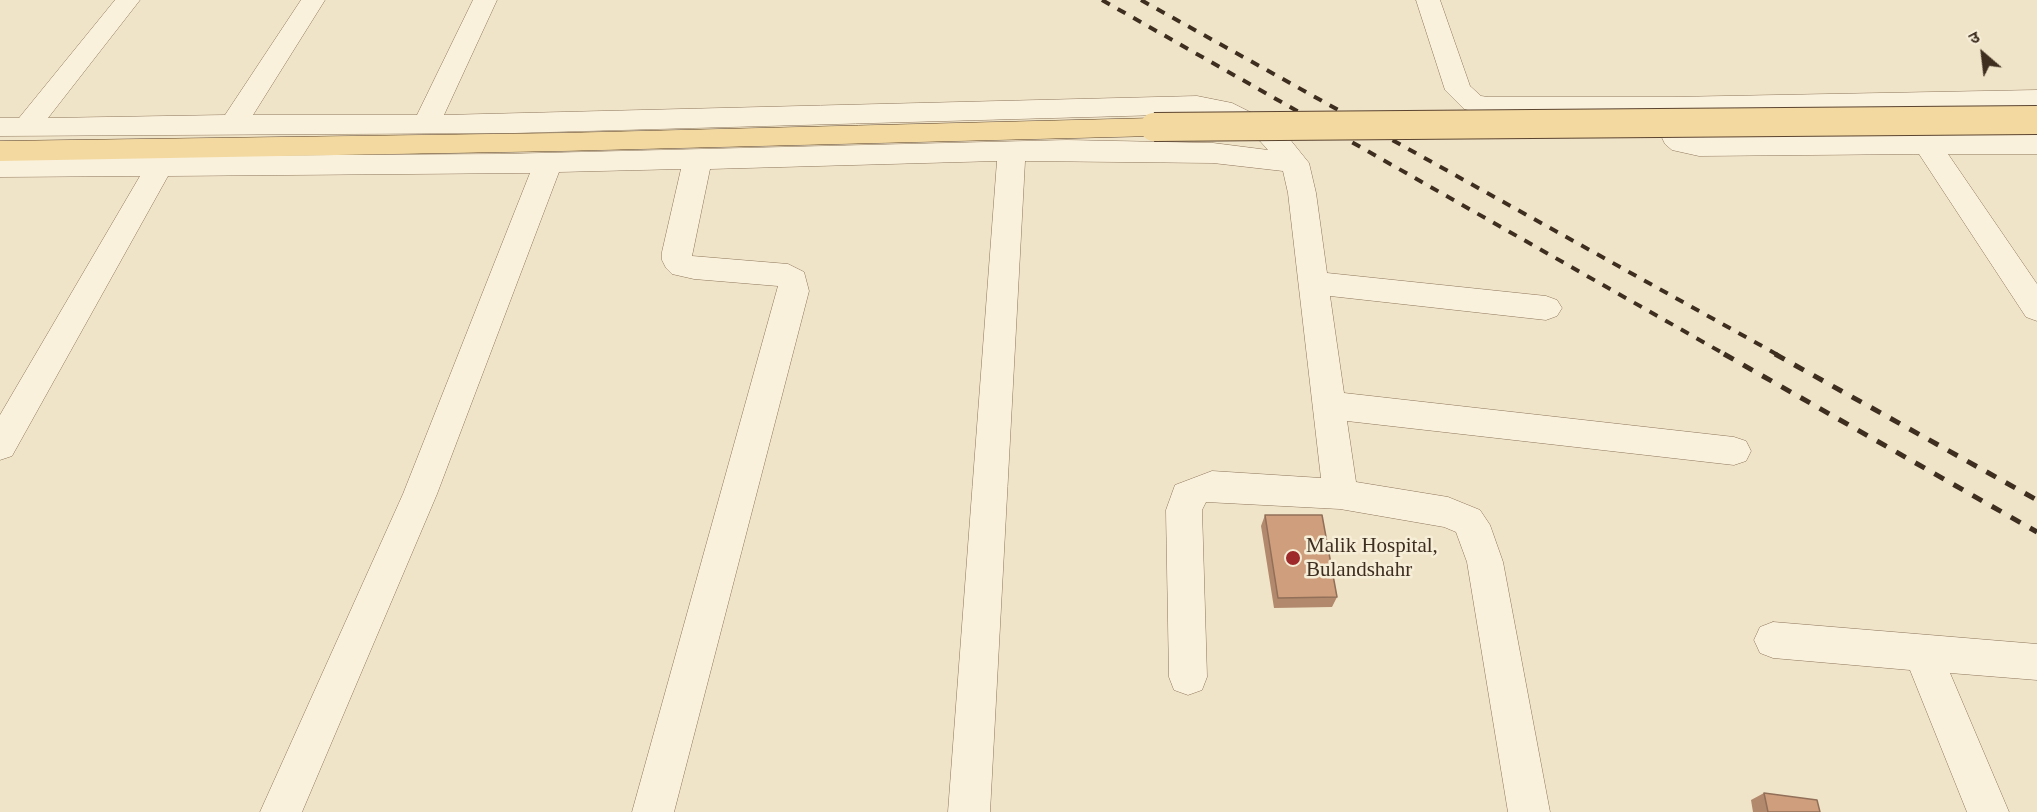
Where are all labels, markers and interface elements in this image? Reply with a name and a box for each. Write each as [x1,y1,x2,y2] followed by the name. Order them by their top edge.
[1953,24,2013,84] north arrow
[1966,28,1982,47] text: उ
[1306,533,1438,583] place label: Malik Hospital, Bulandshahr
[1284,549,1302,567] marker: Malik Hospital, Bulandshahr

